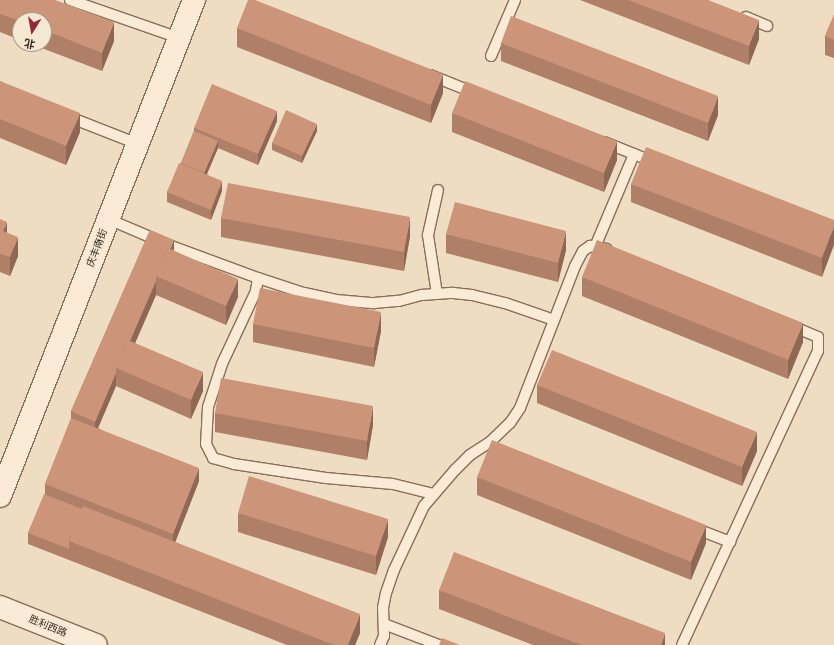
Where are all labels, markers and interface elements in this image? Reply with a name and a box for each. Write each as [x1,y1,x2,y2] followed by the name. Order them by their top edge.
[12,12,52,52] north arrow
[23,35,37,52] text: 北
[84,227,110,269] street label: 庆丰南街
[27,613,69,639] street label: 胜利西路

